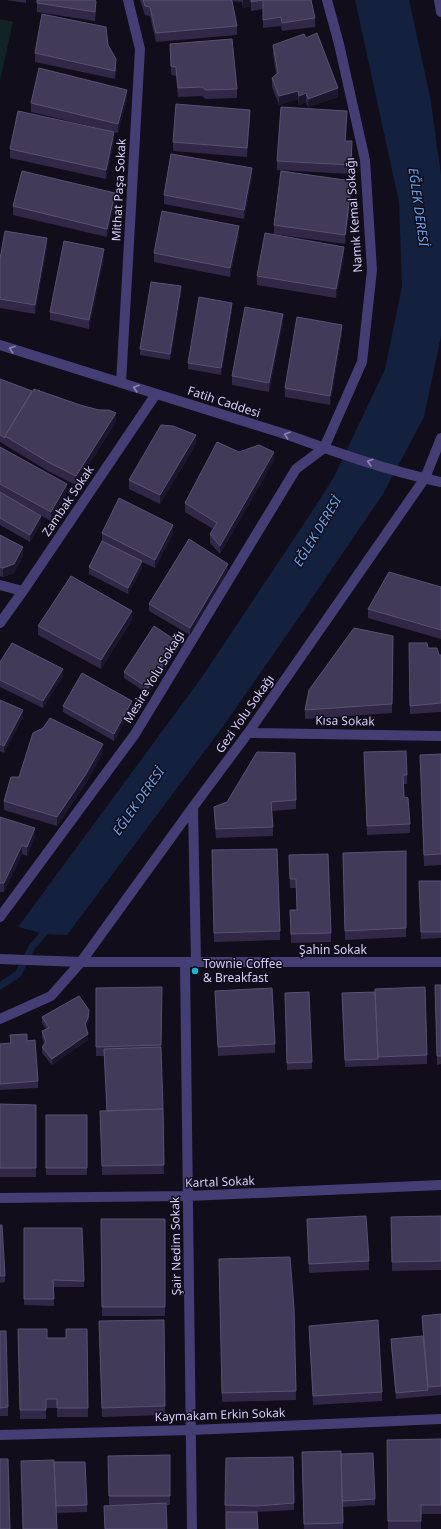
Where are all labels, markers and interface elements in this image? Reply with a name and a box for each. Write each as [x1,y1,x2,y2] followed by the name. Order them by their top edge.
[107,138,130,242] street label: Mithat Paşa Sokak
[341,157,366,273] street label: Namık Kemal Sokağı
[405,166,434,248] water label: EĞLEK DERESİ
[9,345,16,353] one-way arrow
[186,382,263,421] street label: Fatih Caddesi
[133,384,140,393] one-way arrow
[284,431,291,440] one-way arrow
[367,458,374,467] one-way arrow
[38,462,98,539] street label: Zambak Sokak
[289,492,346,570] water label: EĞLEK DERESİ
[119,627,188,726] street label: Mesire Yolu Sokağı
[211,671,278,756] street label: Gezi Yolu Sokağı
[315,711,375,730] street label: Kısa Sokak
[108,763,169,839] water label: EĞLEK DERESİ
[299,941,367,958] street label: Şahin Sokak
[203,955,283,986] place label: Townie Coffee & Breakfast
[190,966,200,976] marker: Townie Coffee & Breakfast
[185,1172,256,1191] street label: Kartal Sokak
[166,1196,185,1295] street label: Şair Nedim Sokak
[154,1404,286,1425] street label: Kaymakam Erkin Sokak

